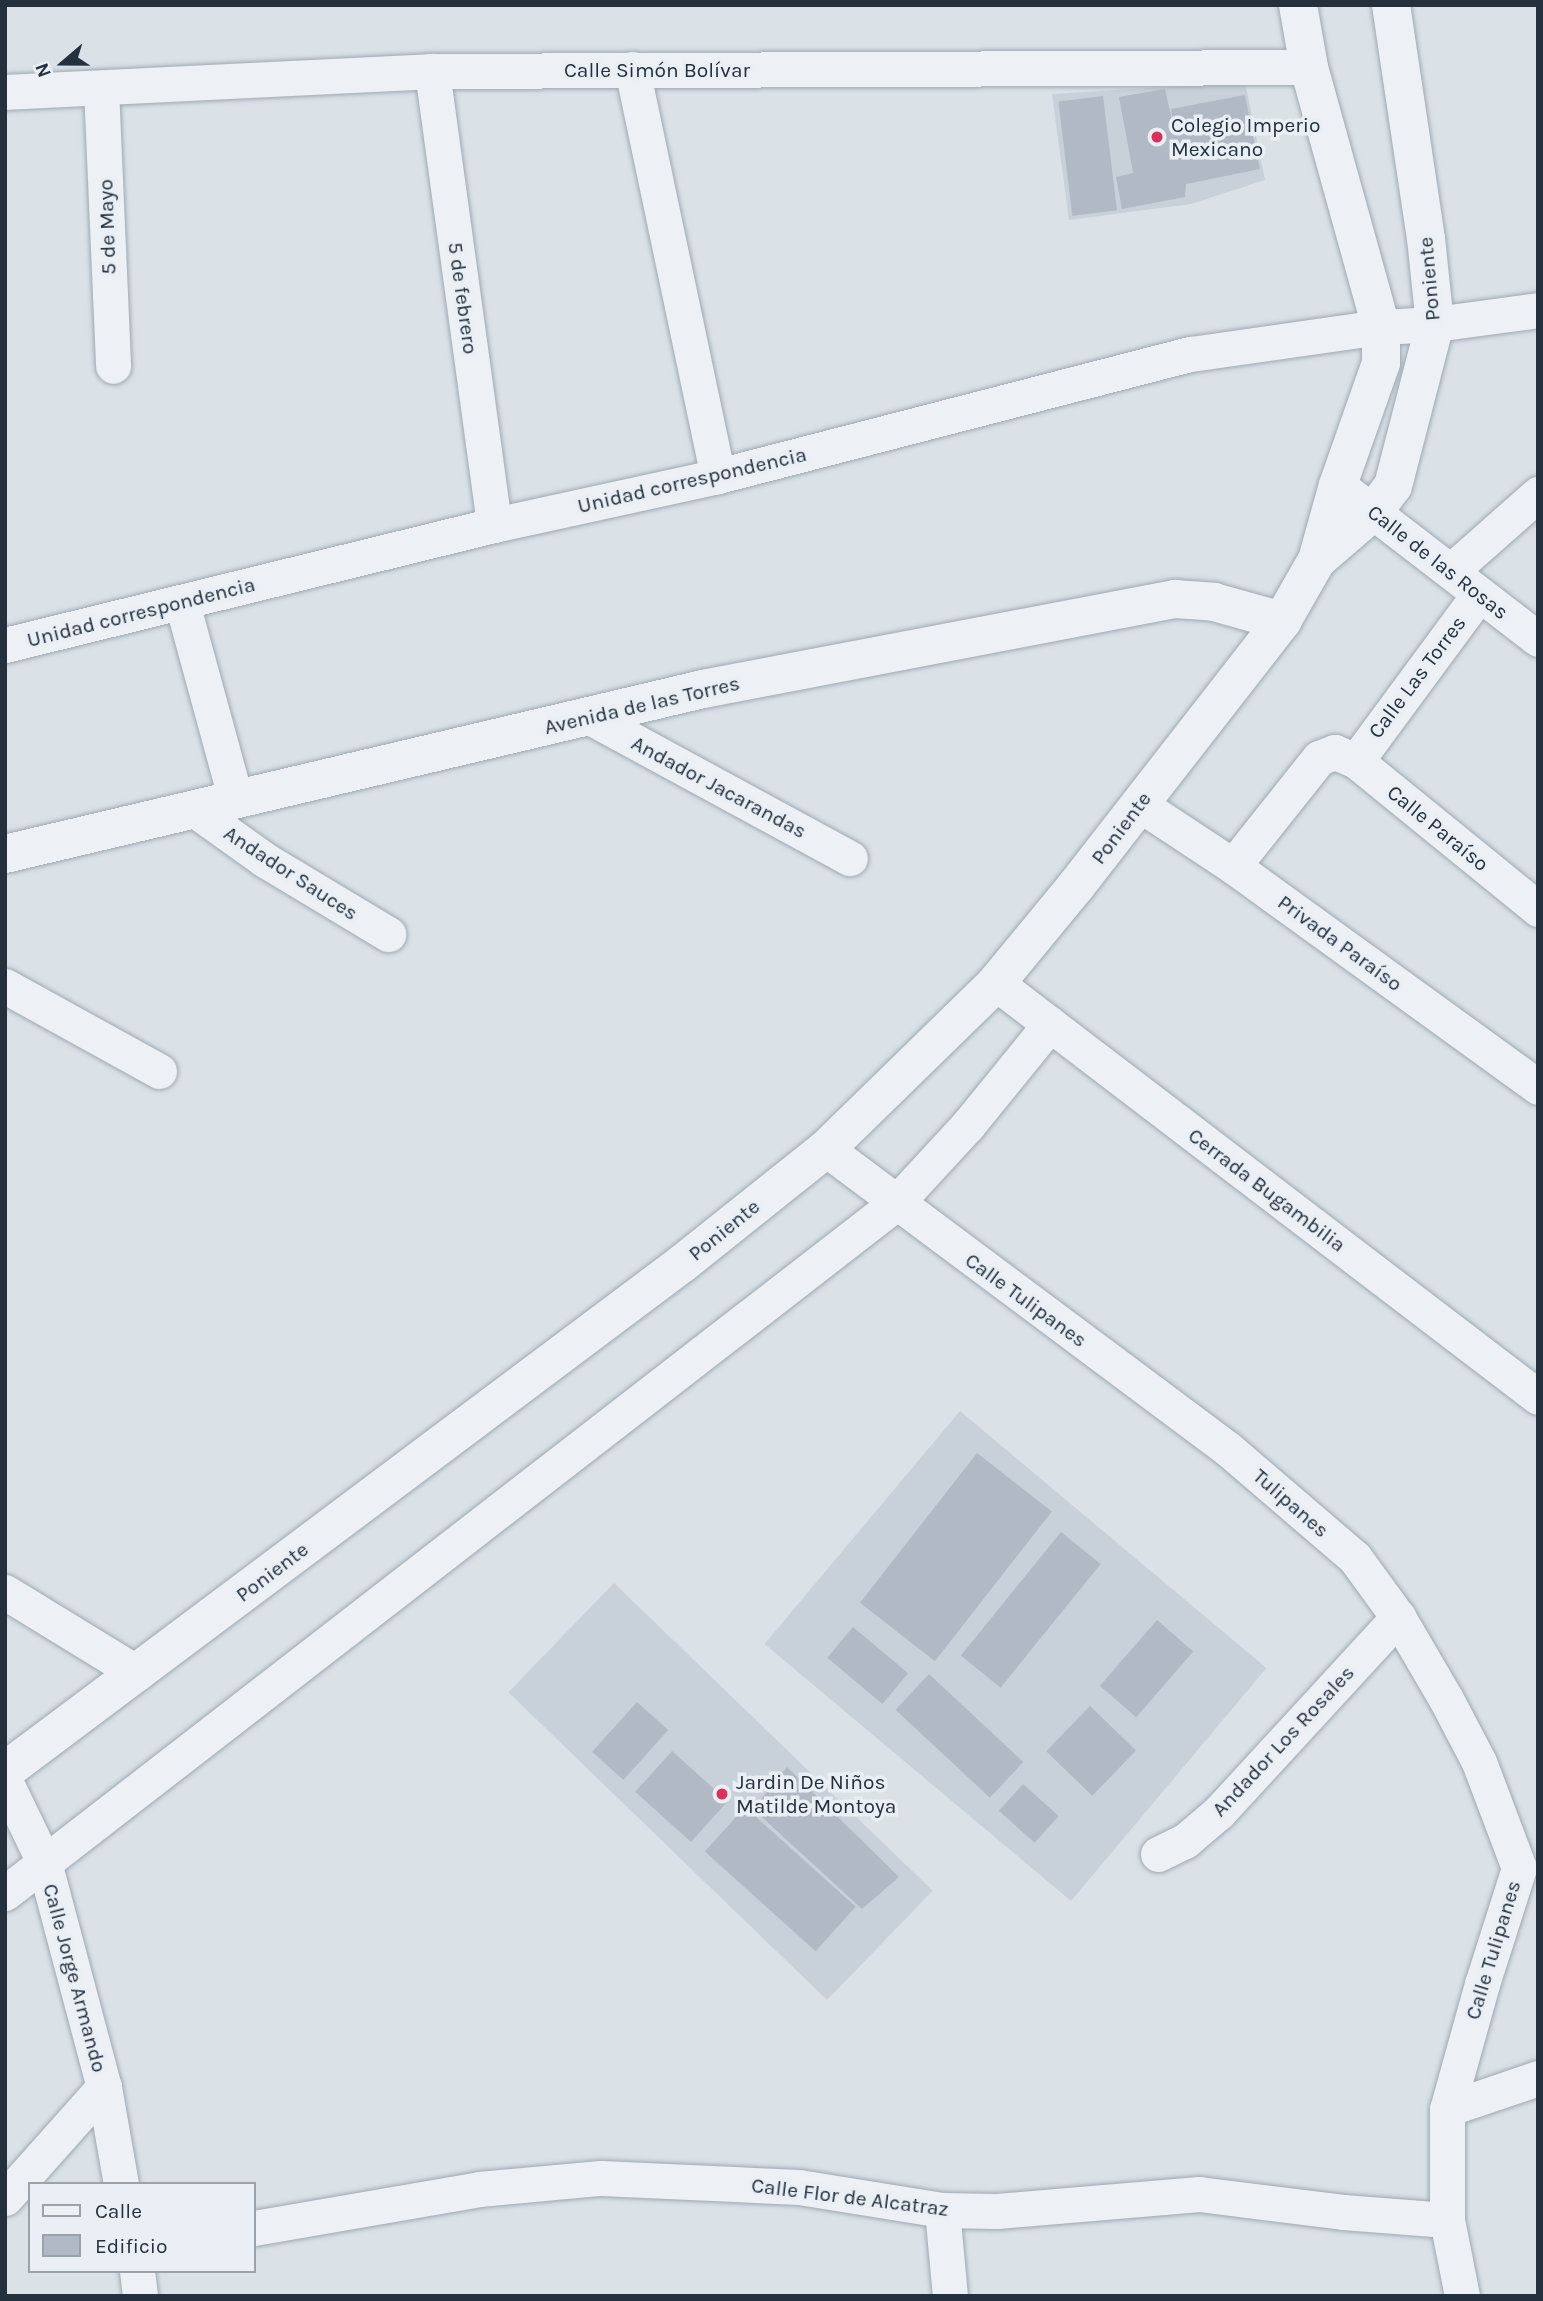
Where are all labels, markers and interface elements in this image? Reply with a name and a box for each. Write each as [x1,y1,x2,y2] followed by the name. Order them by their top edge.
[28,28,98,98] north arrow
[564,57,750,83] street label: Calle Simón Bolívar
[31,60,56,80] text: N
[1171,112,1320,162] place label: Colegio Imperio Mexicano
[1149,129,1165,145] marker: Colegio Imperio Mexicano
[93,179,121,275] street label: 5 de Mayo
[1413,236,1445,322] street label: Poniente
[443,240,483,356] street label: 5 de febrero
[575,441,809,519] street label: Unidad correspondencia
[1363,499,1513,625] street label: Calle de las Rosas
[24,571,258,653] street label: Unidad correspondencia
[1363,611,1471,743] street label: Calle Las Torres
[542,670,742,740] street label: Avenida de las Torres
[627,730,811,844] street label: Andador Jacarandas
[1382,779,1494,877] street label: Calle Paraíso
[1086,787,1156,869] street label: Poniente
[219,820,363,926] street label: Andador Sauces
[1273,889,1407,997] street label: Privada Paraíso
[1183,1123,1351,1257] street label: Cerrada Bugambilia
[683,1194,765,1266] street label: Poniente
[960,1247,1092,1353] street label: Calle Tulipanes
[1248,1463,1334,1543] street label: Tulipanes
[231,1537,313,1607] street label: Poniente
[1207,1660,1359,1822] street label: Andador Los Rosales
[736,1769,896,1819] place label: Jardin De Niños Matilde Montoya
[714,1786,730,1802] marker: Jardin De Niños Matilde Montoya
[1460,1877,1526,2023] street label: Calle Tulipanes
[38,1881,112,2075] street label: Calle Jorge Armando
[750,2172,950,2222] street label: Calle Flor de Alcatraz
[28,2182,256,2273] legend
[95,2199,142,2223] text: Calle
[95,2234,168,2258] text: Edificio

